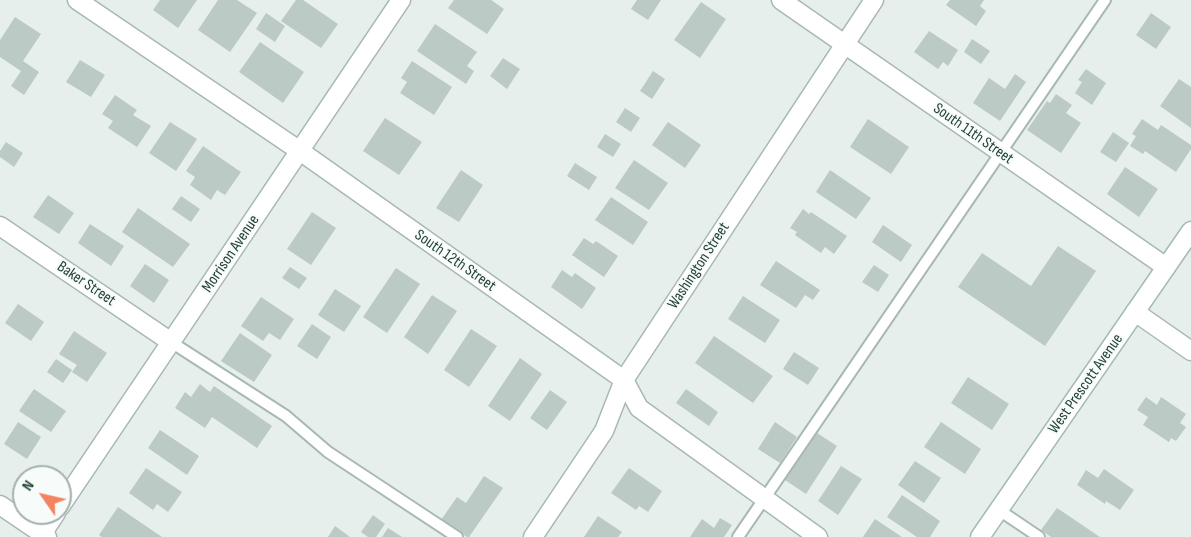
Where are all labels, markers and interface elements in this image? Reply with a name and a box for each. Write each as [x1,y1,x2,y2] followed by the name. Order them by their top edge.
[929,99,1017,169] street label: South 11th Street
[198,212,264,296] street label: Morrison Avenue
[664,219,734,313] street label: Washington Street
[411,226,499,296] street label: South 12th Street
[53,257,119,311] street label: Baker Street
[1044,330,1128,438] street label: West Prescott Avenue
[12,465,72,525] north arrow
[18,477,39,495] text: N

